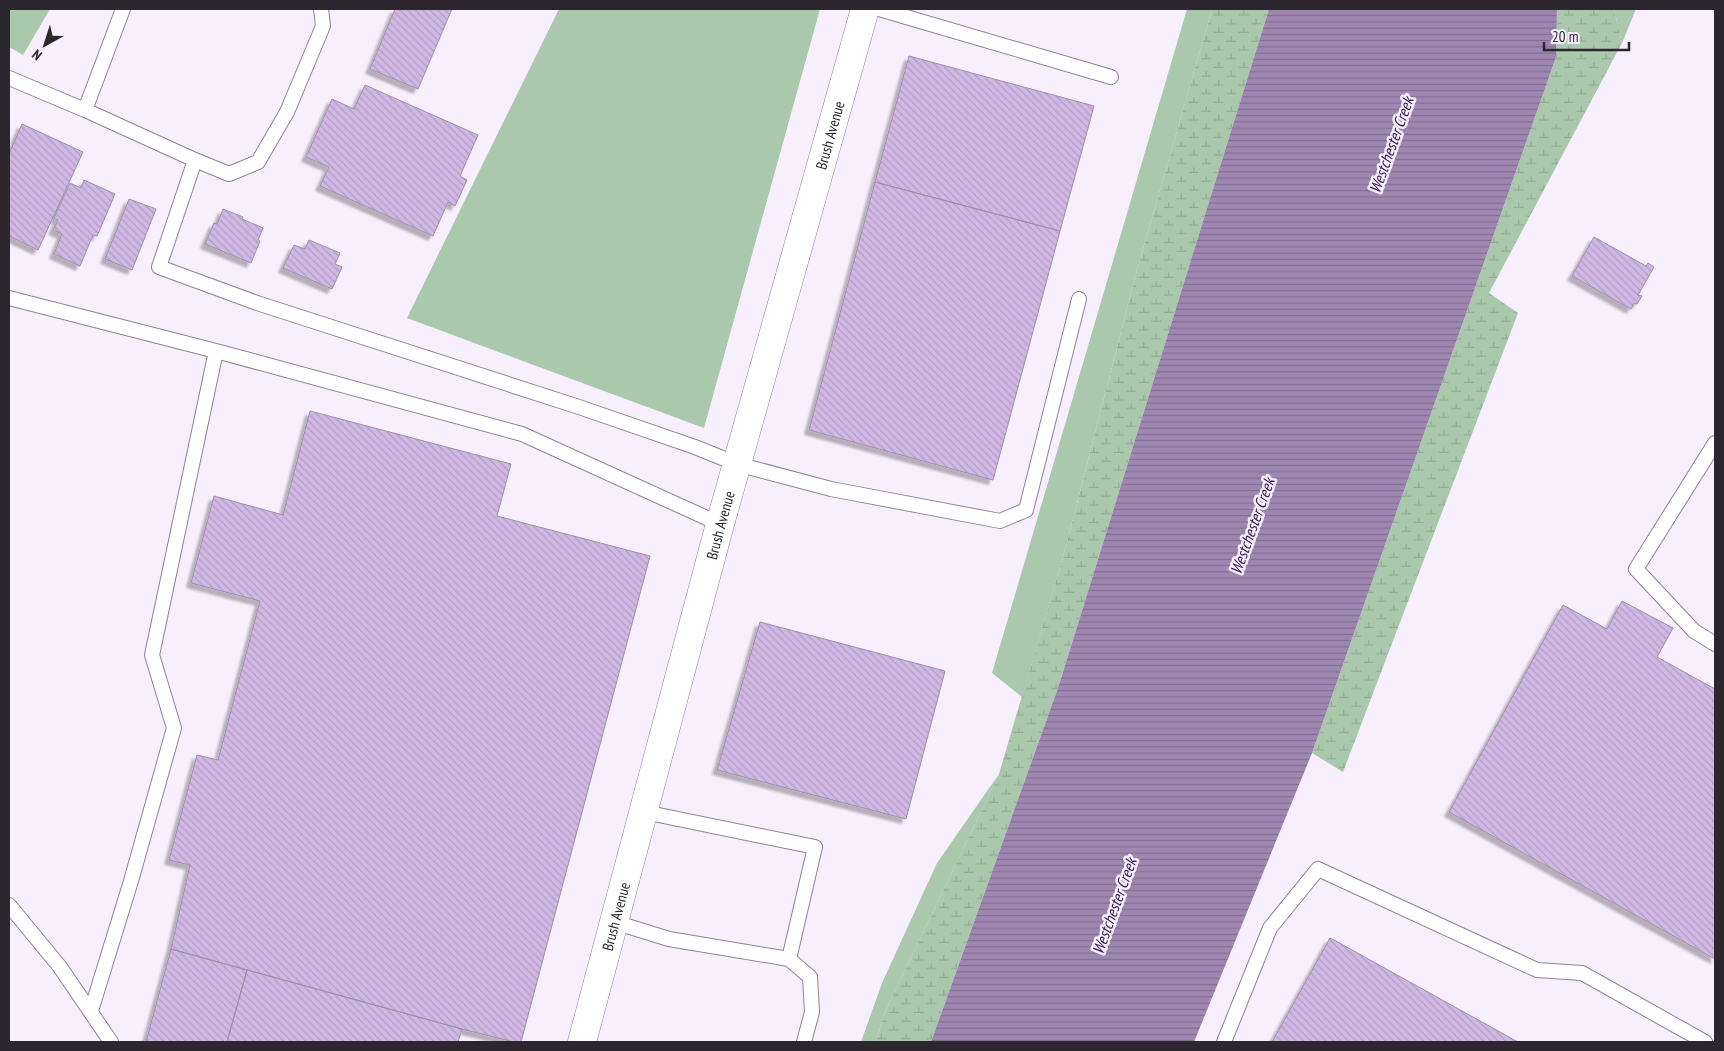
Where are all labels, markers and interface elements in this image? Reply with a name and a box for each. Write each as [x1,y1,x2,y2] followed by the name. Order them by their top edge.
[20,20,70,70] north arrow
[1544,20,1629,52] scale bar
[1552,27,1578,46] text: 20 m
[28,46,45,64] text: N
[1364,93,1418,196] water label: Westchester Creek
[811,99,848,172] street label: Brush Avenue
[1225,474,1279,577] water label: Westchester Creek
[702,489,738,561] street label: Brush Avenue
[1087,854,1141,957] water label: Westchester Creek
[597,880,634,953] street label: Brush Avenue

